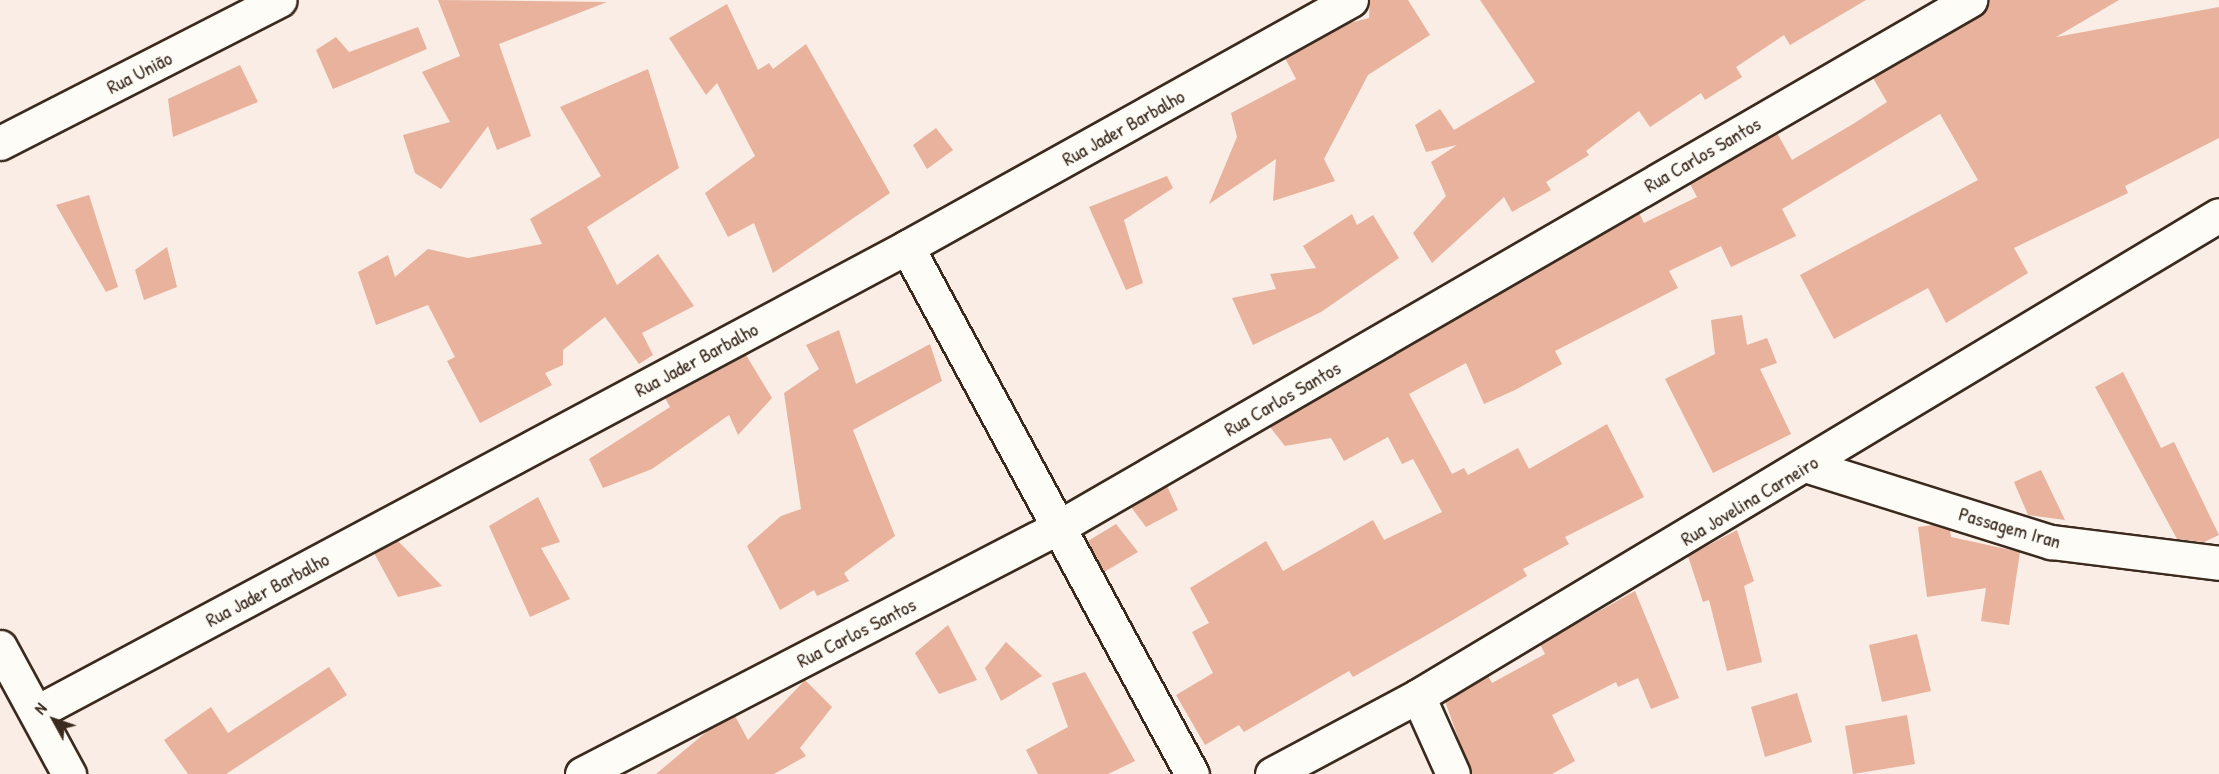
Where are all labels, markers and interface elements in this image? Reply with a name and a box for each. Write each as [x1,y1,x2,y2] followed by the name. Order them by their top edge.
[102,45,176,99] street label: Rua União
[1058,83,1188,171] street label: Rua Jader Barbalho
[1640,111,1764,197] street label: Rua Carlos Santos
[630,316,762,402] street label: Rua Jader Barbalho
[1220,355,1344,441] street label: Rua Carlos Santos
[1676,450,1822,550] street label: Rua Jovelina Carneiro
[1956,501,2064,553] street label: Passagem Iran
[201,546,333,632] street label: Rua Jader Barbalho
[792,592,920,672] street label: Rua Carlos Santos
[24,690,84,750] north arrow
[29,698,51,719] text: N

